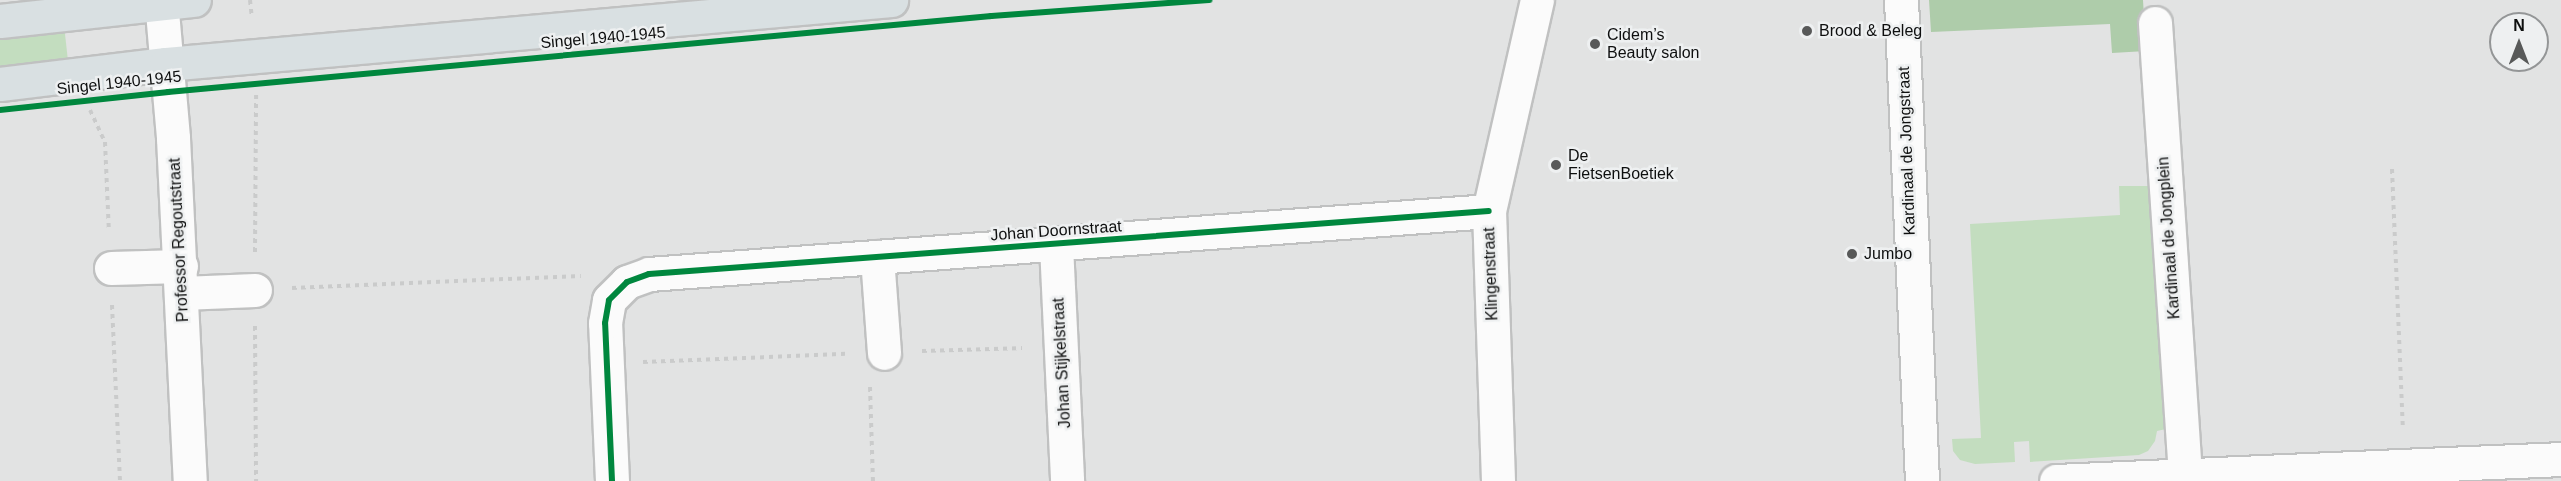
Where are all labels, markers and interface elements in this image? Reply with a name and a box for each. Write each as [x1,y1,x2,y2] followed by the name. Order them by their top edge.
[2489,12,2549,72] north arrow
[2513,17,2525,34] text: N
[1819,21,1922,41] place label: Brood & Beleg
[540,23,666,53] street label: Singel 1940-1945
[1800,24,1814,38] marker: Brood & Beleg
[1607,25,1700,63] place label: Cidem’s Beauty salon
[1588,37,1602,51] marker: Cidem’s Beauty salon
[1894,66,1920,236] street label: Kardinaal de Jongstraat
[56,67,182,99] street label: Singel 1940-1945
[1568,146,1674,184] place label: De FietsenBoetiek
[2154,156,2184,320] street label: Kardinaal de Jongplein
[165,157,193,323] street label: Professor Regoutstraat
[1549,158,1563,172] marker: De FietsenBoetiek
[990,217,1122,245] street label: Johan Doornstraat
[1480,227,1502,321] street label: Klingenstraat
[1864,244,1912,264] place label: Jumbo
[1845,247,1859,261] marker: Jumbo
[1049,297,1075,429] street label: Johan Stijkelstraat

